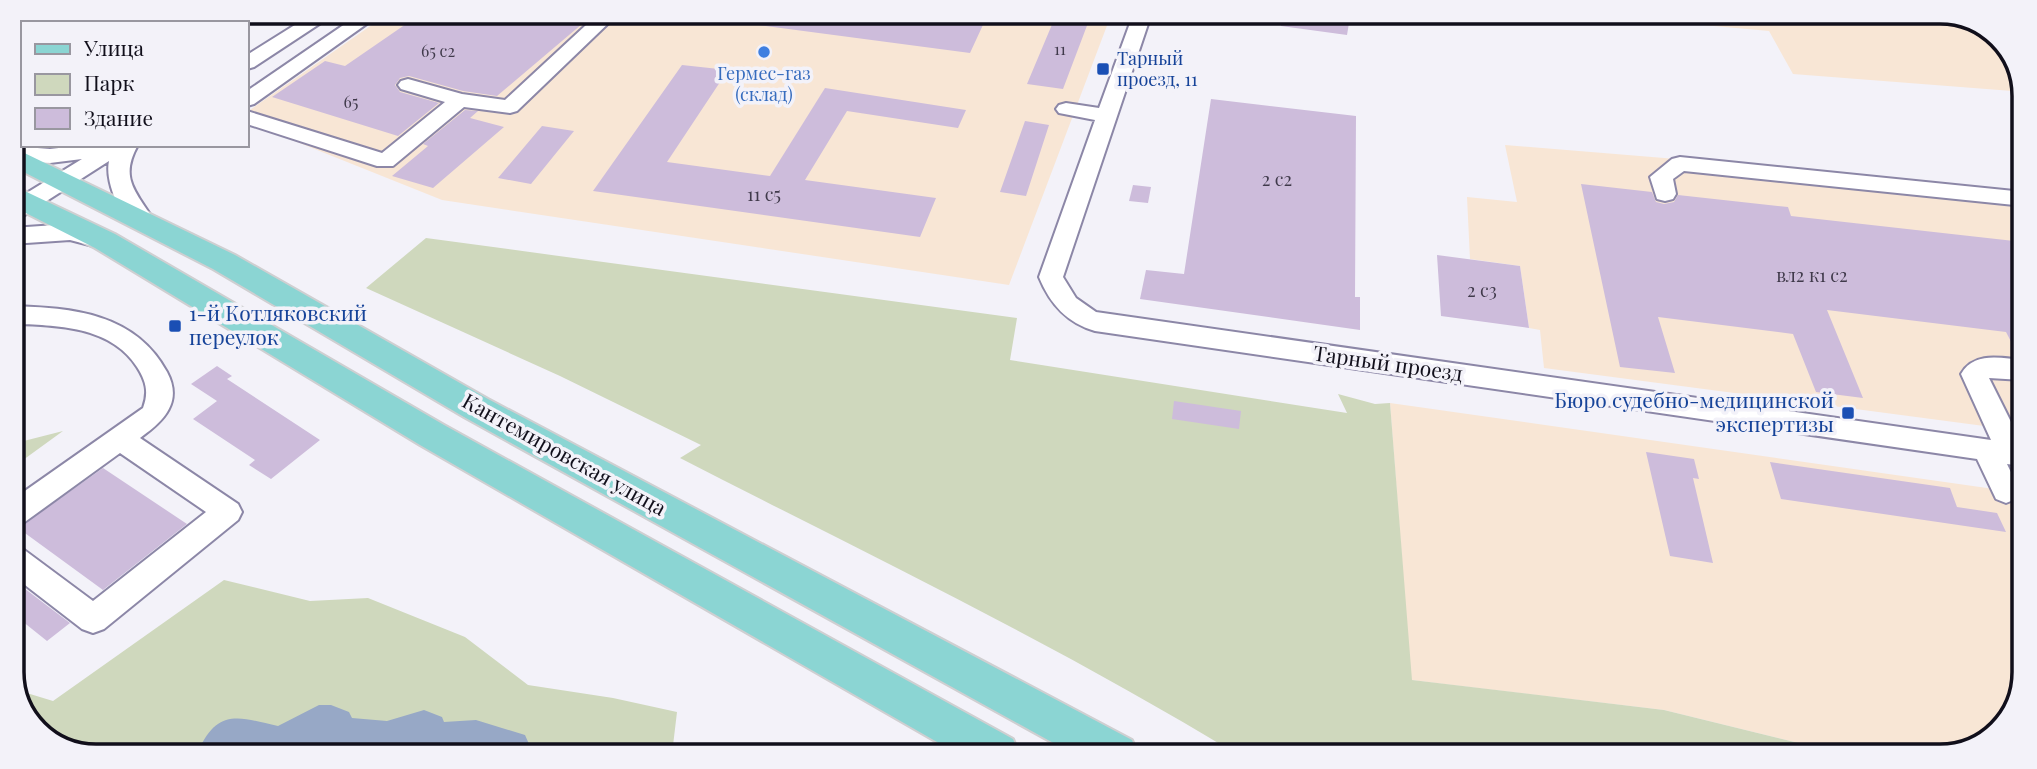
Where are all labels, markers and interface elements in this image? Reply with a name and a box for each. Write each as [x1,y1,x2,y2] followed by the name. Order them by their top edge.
[21,21,248,147] legend
[83,33,145,61] text: Улица
[1054,38,1066,59] house number: 11
[421,40,455,61] house number: 65 с2
[756,44,772,60] marker: Гермес-газ (склад)
[1117,46,1198,91] place label: Тарный проезд, 11
[717,61,811,106] place label: Гермес-газ (склад)
[1095,61,1111,77] marker: Тарный проезд, 11
[84,68,134,96] text: Парк
[344,91,358,112] house number: 65
[84,103,153,131] text: Здание
[1262,167,1292,191] house number: 2 с2
[747,182,781,206] house number: 11 с5
[1776,263,1848,287] house number: вл2 к1 с2
[1467,278,1497,302] house number: 2 с3
[189,298,367,350] place label: 1-й Котляковский переулок
[167,318,183,334] marker: 1-й Котляковский переулок
[1312,338,1465,386] street label: Тарный проезд
[1554,385,1834,437] place label: Бюро судебно-медицинской экспертизы
[458,386,672,521] street label: Кантемировская улица
[1840,405,1856,421] marker: Бюро судебно-медицинской экспертизы

